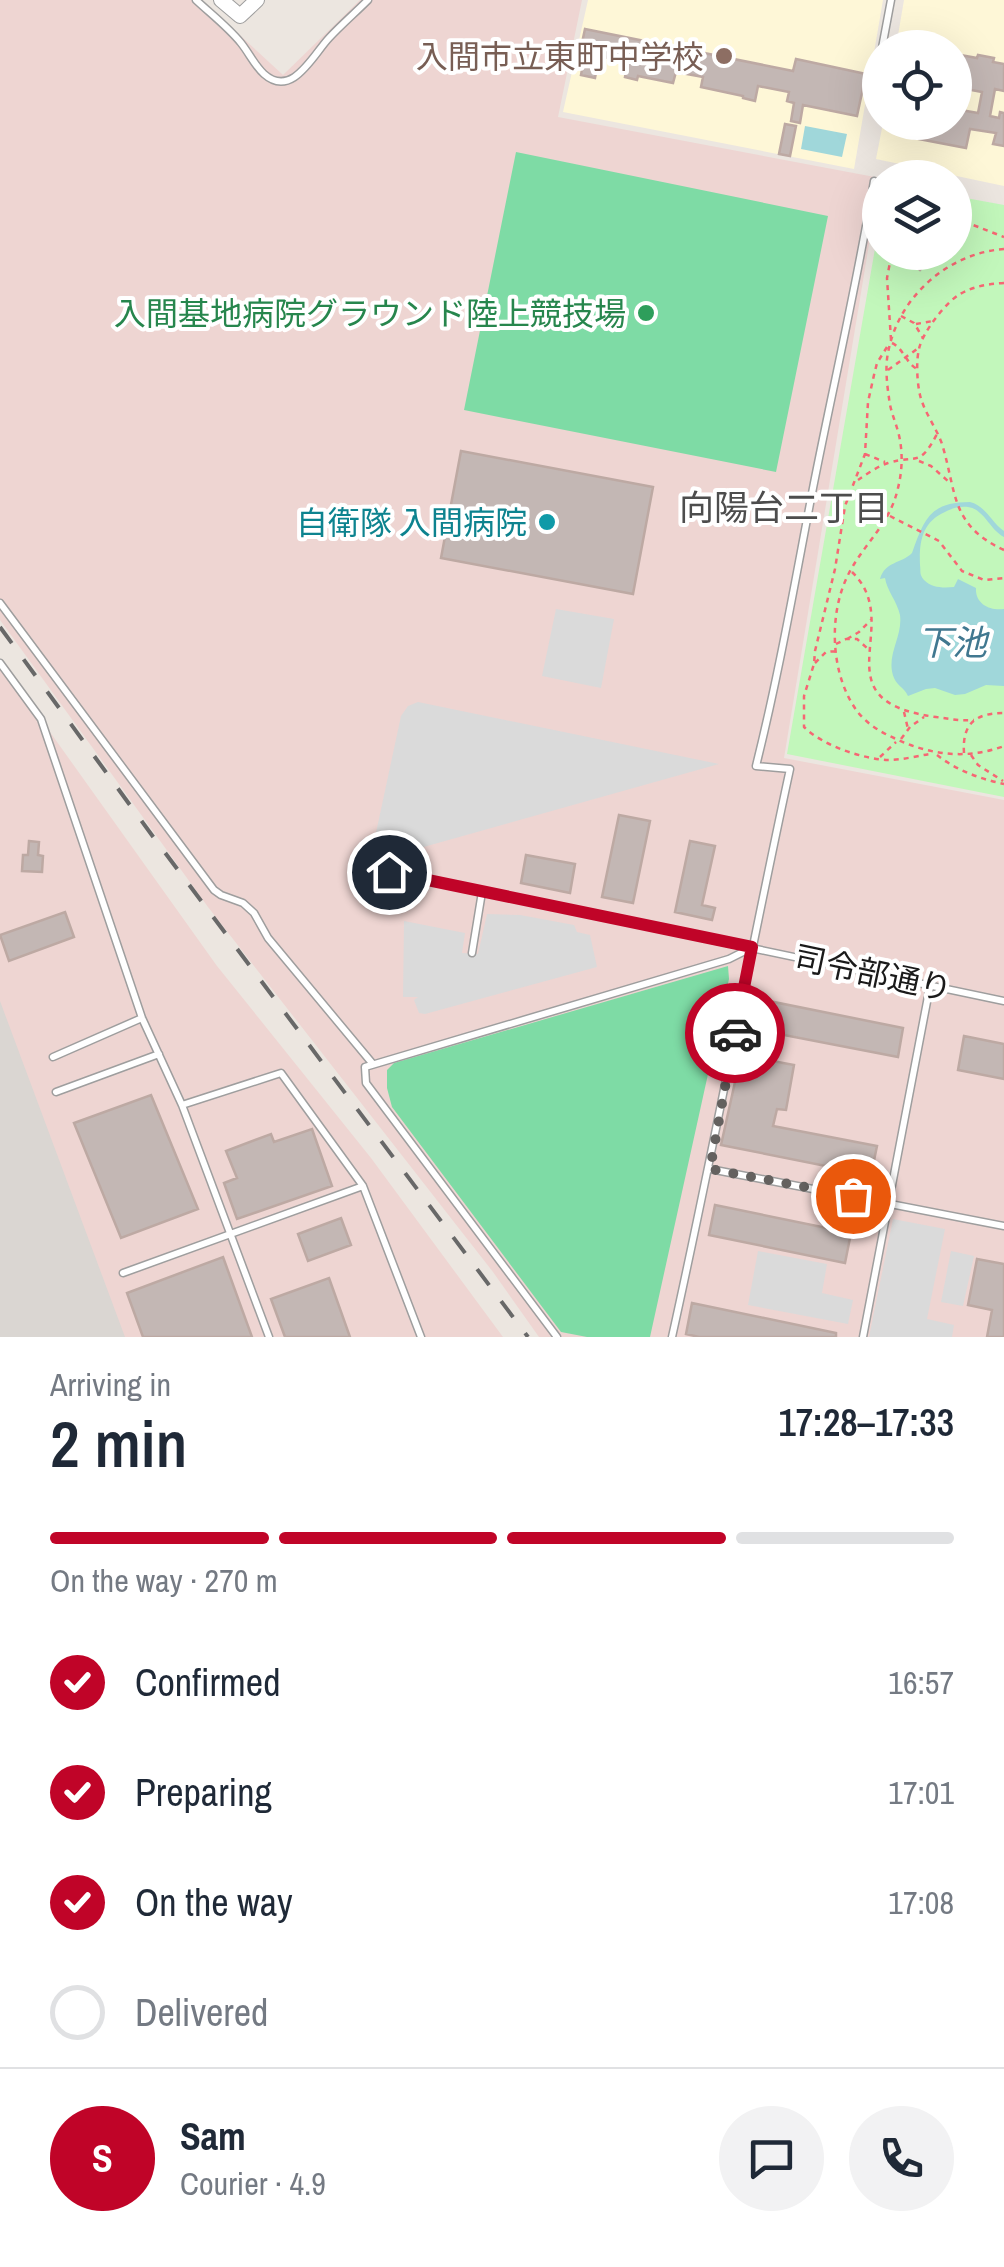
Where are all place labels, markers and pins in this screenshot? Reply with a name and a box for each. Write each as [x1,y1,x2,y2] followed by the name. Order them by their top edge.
[416,35,704,78] place label: 入間市立東町中学校
[713,45,735,67] marker: 入間市立東町中学校
[114,292,626,335] place label: 入間基地病院グラウンド陸上競技場
[635,302,657,324] marker: 入間基地病院グラウンド陸上競技場
[296,501,527,544] place label: 自衛隊 入間病院
[536,511,558,533] marker: 自衛隊 入間病院
[347,830,432,915] pin
[811,1154,896,1239] pin

